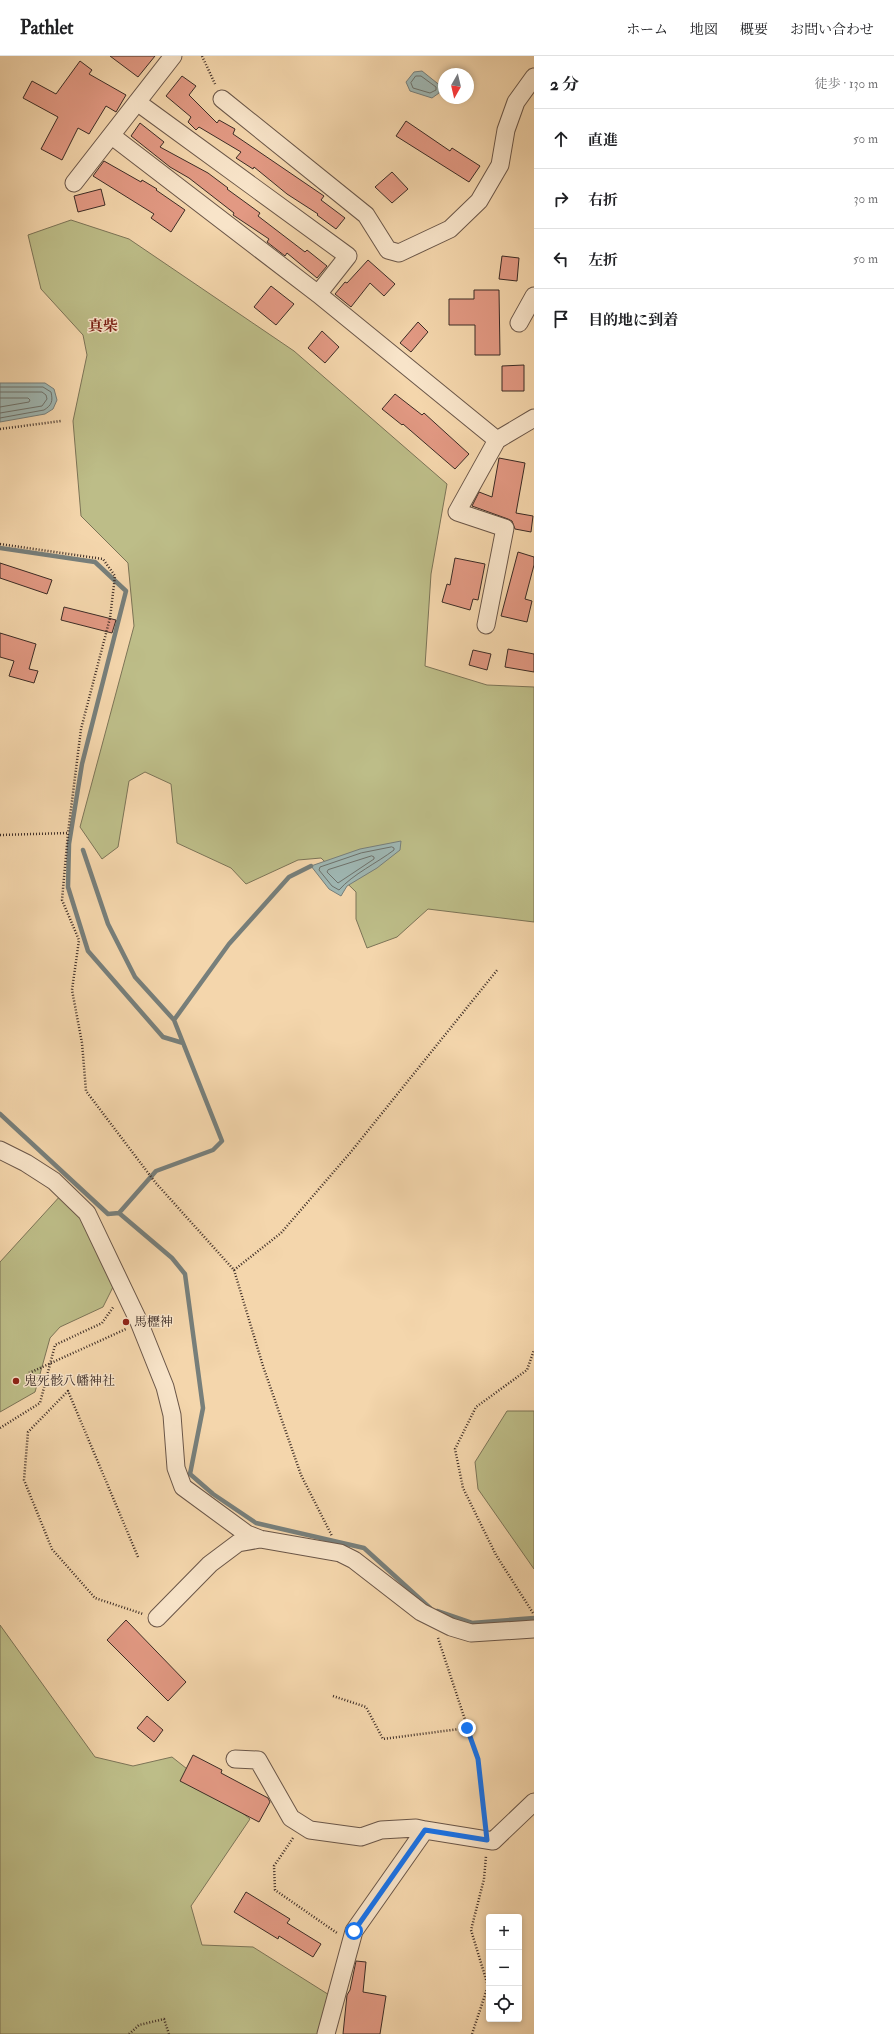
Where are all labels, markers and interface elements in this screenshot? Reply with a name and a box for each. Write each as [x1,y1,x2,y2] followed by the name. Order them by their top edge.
[20,16,74,40] text: Pathlet
[626,21,668,38] text: ホーム
[690,21,718,38] text: 地図
[740,21,768,38] text: 概要
[790,21,874,38] text: お問い合わせ
[438,68,474,104] north arrow
[550,74,579,95] text: 2 分
[815,76,878,92] text: 徒歩 · 130 m
[550,128,572,150] icon: ahead
[588,131,618,150] text: 直進
[853,131,878,147] text: 50 m
[550,188,572,210] icon: right
[588,191,618,210] text: 右折
[854,191,878,207] text: 30 m
[550,248,572,270] icon: left
[588,251,618,270] text: 左折
[853,251,878,267] text: 50 m
[550,308,572,330] icon: arrive
[588,311,678,330] text: 目的地に到着
[88,317,118,336] district label: 真柴
[134,1314,173,1330] place label: 馬櫪神
[121,1317,131,1327] marker: 馬櫪神
[24,1373,115,1389] place label: 鬼死骸八幡神社
[11,1376,21,1386] marker: 鬼死骸八幡神社
[458,1719,476,1737] route end
[486,1914,522,2022] map controls
[486,1914,522,1950] button: +
[345,1922,363,1940] route start
[486,1950,522,1986] button: −
[486,1986,522,2022] button: locate

